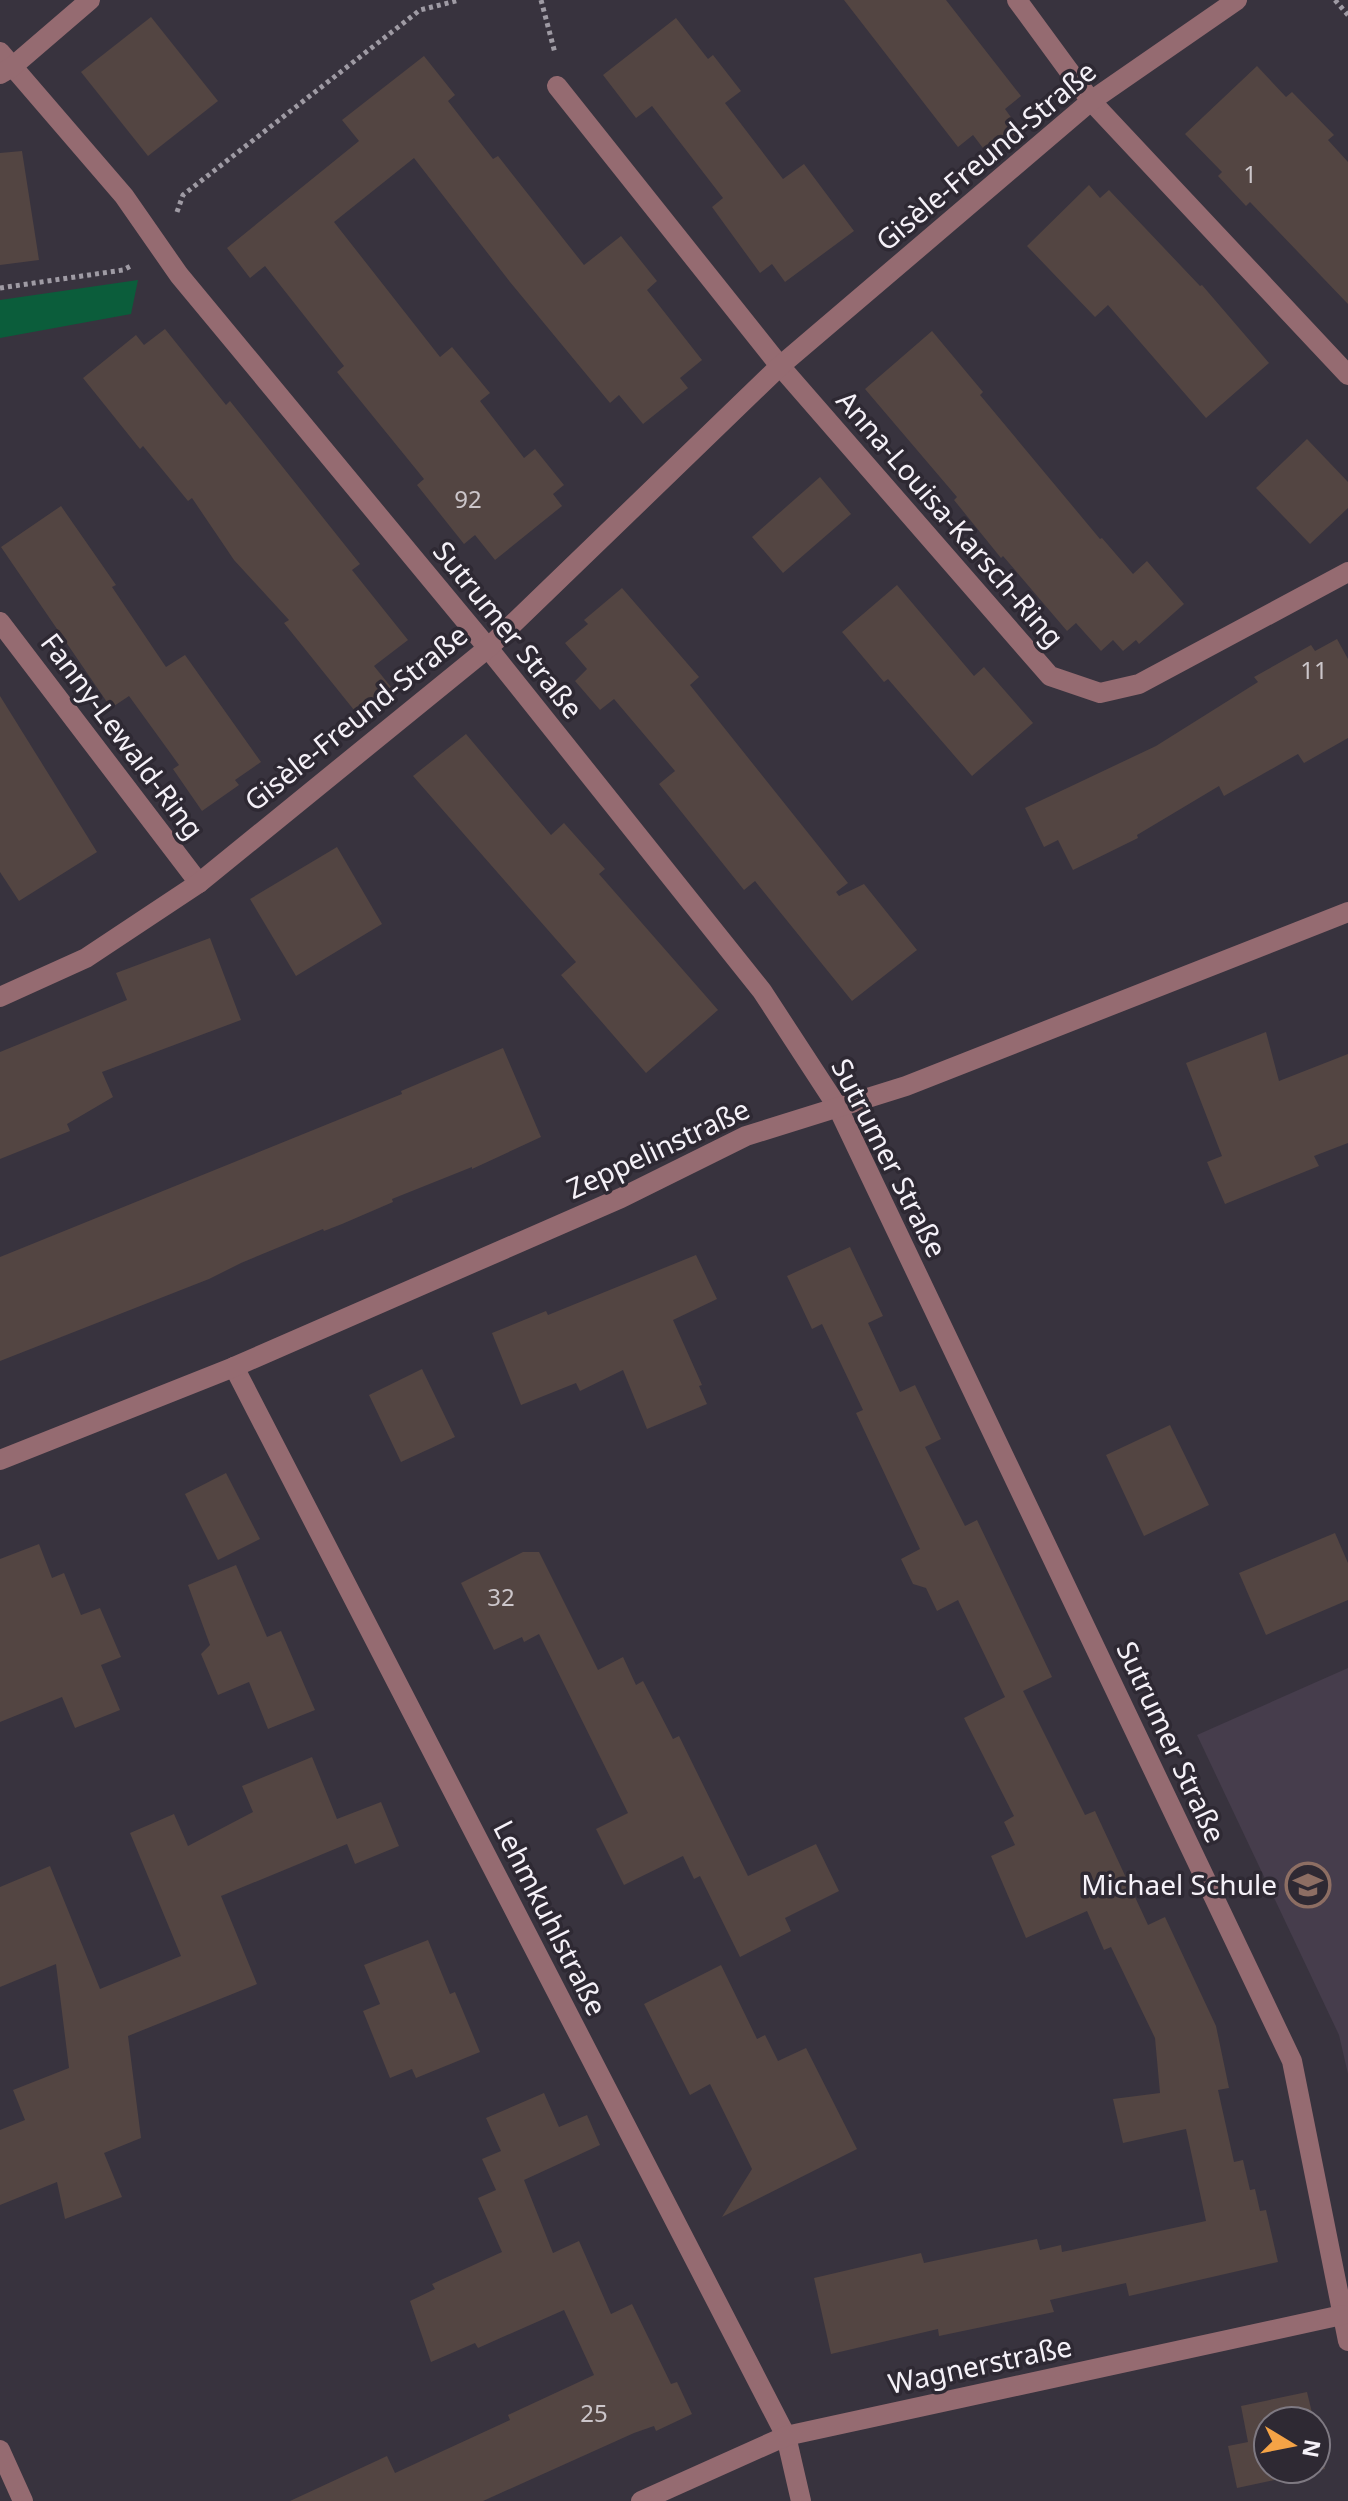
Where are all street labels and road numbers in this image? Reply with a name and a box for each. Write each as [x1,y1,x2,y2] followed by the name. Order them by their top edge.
[867,52,1104,259] street label: Gisèle-Freund-Straße
[829,382,1073,655] street label: Anna-Louisa-Karsch-Ring
[425,533,592,726] street label: Sutrumer Straße
[236,615,475,819] street label: Gisèle-Freund-Straße
[33,625,213,846] street label: Fanny-Lewald-Ring
[823,1052,956,1263] street label: Sutrumer Straße
[560,1089,755,1207] street label: Zeppelinstraße
[1109,1635,1235,1848] street label: Sutrumer Straße
[485,1813,616,2022] street label: Lehmkuhlstraße
[884,2326,1075,2402] street label: Wagnerstraße

